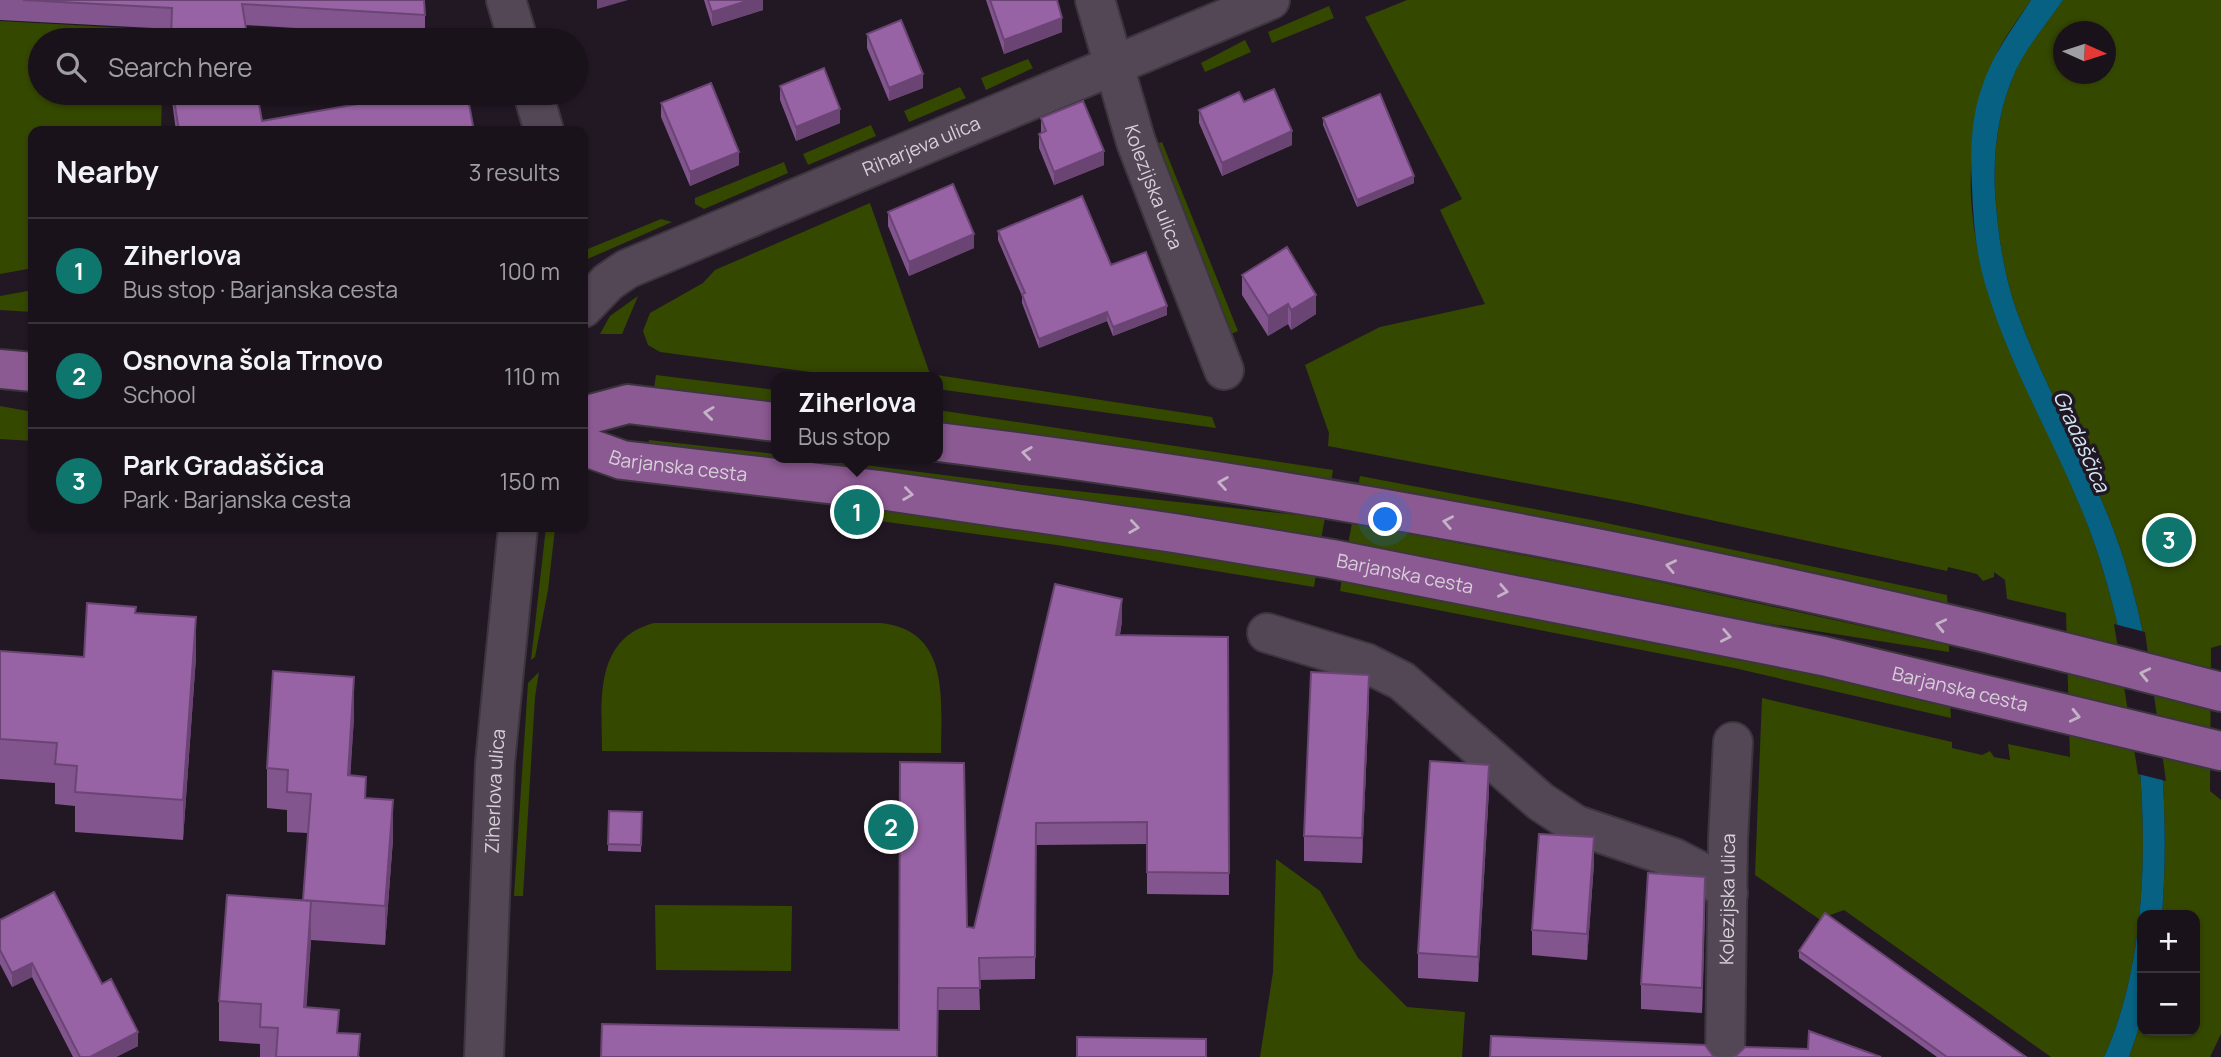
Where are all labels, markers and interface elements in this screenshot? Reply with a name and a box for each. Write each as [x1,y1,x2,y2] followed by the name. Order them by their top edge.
[2053,21,2116,84] north arrow
[28,28,588,105] search box
[52,48,90,86] icon: search
[108,49,253,85] text: Search here
[858,110,984,182] street label: Riharjeva ulica
[1119,121,1189,253] street label: Kolezijska ulica
[56,151,159,192] text: Nearby
[469,156,560,188] text: 3 results
[123,237,241,273] text: Ziherlova
[74,255,84,287] text: 1
[499,255,560,287] text: 100 m
[123,273,398,305] text: Bus stop · Barjanska cesta
[123,342,383,378] text: Osnovna šola Trnovo
[72,360,86,392] text: 2
[504,360,560,392] text: 110 m
[771,372,943,463] popup
[123,378,196,410] text: School
[798,384,916,420] text: Ziherlova
[2047,386,2117,497] water label: Gradaščica
[703,406,715,421] one-way arrow
[798,420,890,452] text: Bus stop
[605,443,749,487] street label: Barjanska cesta
[1021,446,1033,461] one-way arrow
[123,447,325,483] text: Park Gradaščica
[72,465,86,497] text: 3
[500,465,560,497] text: 150 m
[1218,476,1229,491] one-way arrow
[123,483,351,515] text: Park · Barjanska cesta
[834,486,880,538] pin: 1
[903,487,914,502] one-way arrow
[1368,502,1402,536] your location
[2146,514,2192,566] pin: 3
[1442,515,1454,530] one-way arrow
[1128,519,1139,534] one-way arrow
[1334,547,1476,600] street label: Barjanska cesta
[1665,559,1677,574] one-way arrow
[1497,583,1508,598] one-way arrow
[1935,619,1947,633] one-way arrow
[1720,627,1732,642] one-way arrow
[1890,660,2031,718] street label: Barjanska cesta
[2139,667,2151,682] one-way arrow
[2069,708,2081,722] one-way arrow
[479,727,511,854] street label: Ziherlova ulica
[868,801,914,853] pin: 2
[1713,833,1741,965] street label: Kolezijska ulica
[2137,910,2200,1036] map controls
[2137,910,2200,973] button: +
[2137,973,2200,1036] button: −

